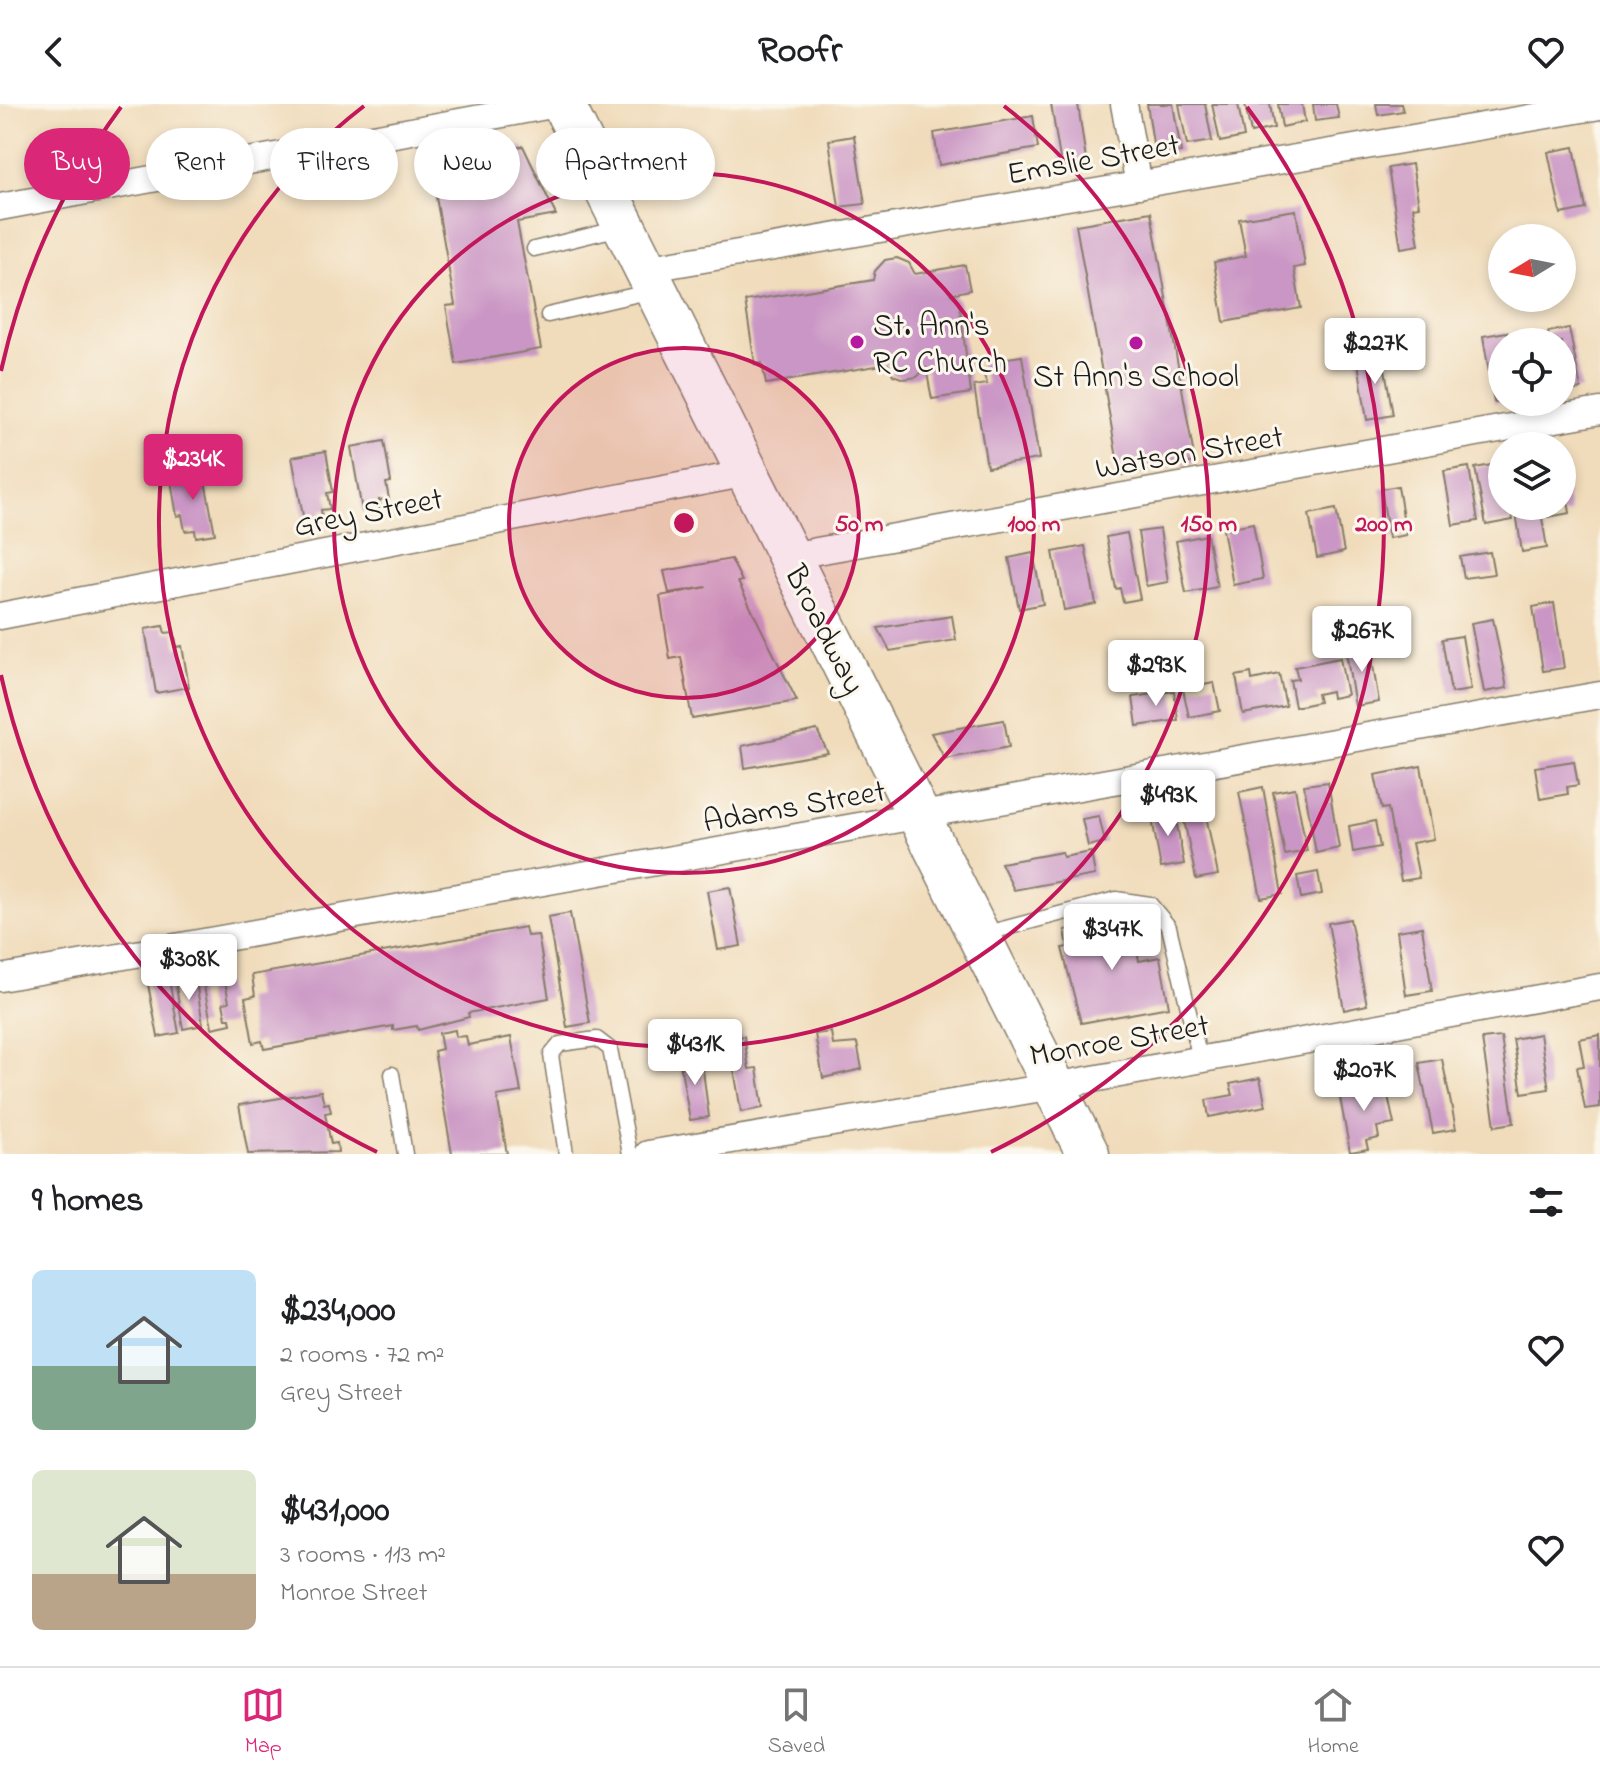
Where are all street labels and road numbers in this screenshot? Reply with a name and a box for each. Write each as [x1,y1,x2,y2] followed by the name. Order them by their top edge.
[1004,123,1184,200] street label: Emslie Street
[1092,415,1288,494] street label: Watson Street
[290,477,447,552] street label: Grey Street
[770,557,875,703] street label: Broadway
[700,769,890,848] street label: Adams Street
[1026,1004,1213,1081] street label: Monroe Street

